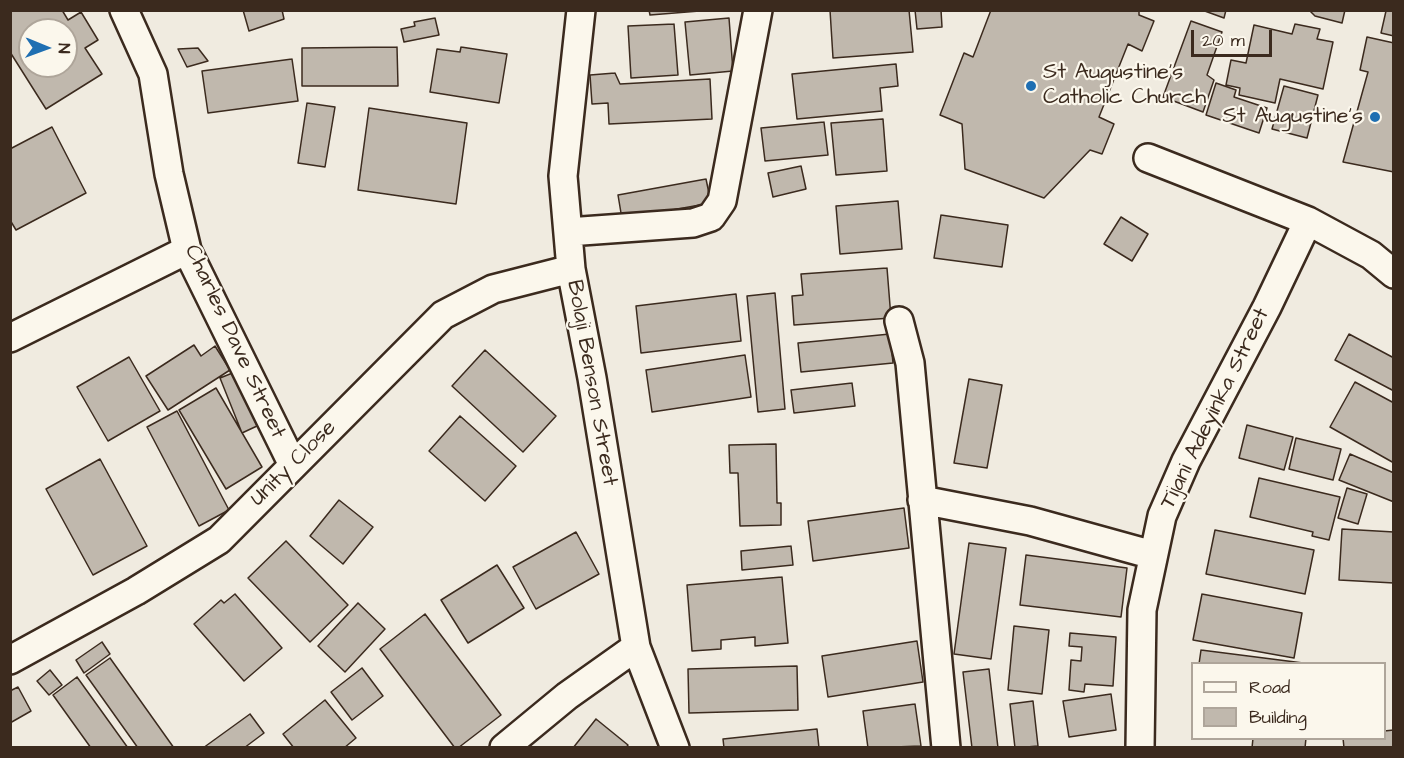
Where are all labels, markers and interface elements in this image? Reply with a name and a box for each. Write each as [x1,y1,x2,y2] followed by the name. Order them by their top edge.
[18,18,78,78] north arrow
[1194,18,1275,56] scale bar
[1202,28,1245,53] text: 20 m
[53,43,75,53] text: N
[1043,60,1206,112] place label: St Augustine's Catholic Church
[1024,79,1038,93] marker: St Augustine's Catholic Church
[1223,104,1363,130] place label: St Augustine's
[1368,110,1382,124] marker: St Augustine's
[178,241,290,443] street label: Charles Dave Street
[560,278,622,488] street label: Bolaji Benson Street
[1156,304,1276,514] street label: Tijani Adeyinka Street
[245,415,343,513] street label: Unity Close
[1191,662,1386,740] legend
[1249,675,1290,700] text: Road
[1249,705,1307,730] text: Building

